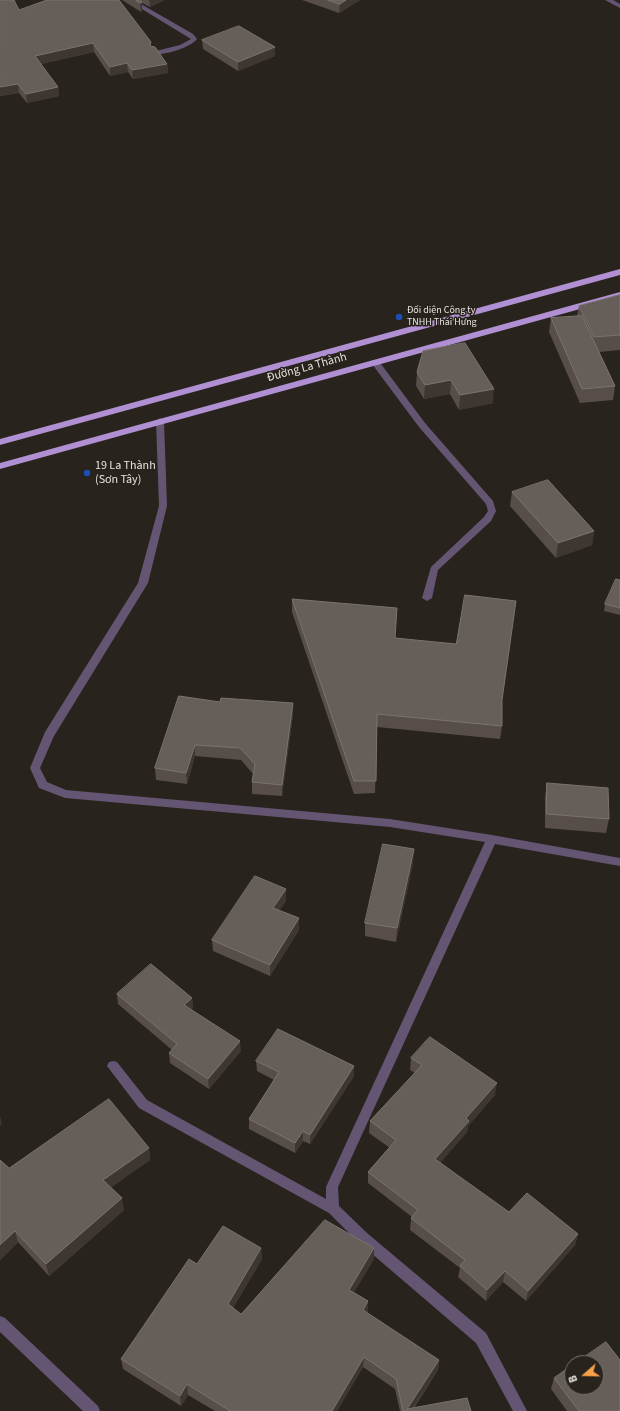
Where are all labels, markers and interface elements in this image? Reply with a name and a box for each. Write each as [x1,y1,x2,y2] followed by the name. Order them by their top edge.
[407,305,477,328] place label: Đối diện Công ty TNHH Thái Hưng
[394,312,404,322] marker: Đối diện Công ty TNHH Thái Hưng
[266,350,348,386] street label: Đường La Thành
[95,459,156,487] place label: 19 La Thành (Sơn Tây)
[82,468,92,478] marker: 19 La Thành (Sơn Tây)
[564,1355,604,1395] north arrow
[565,1373,581,1385] text: B

